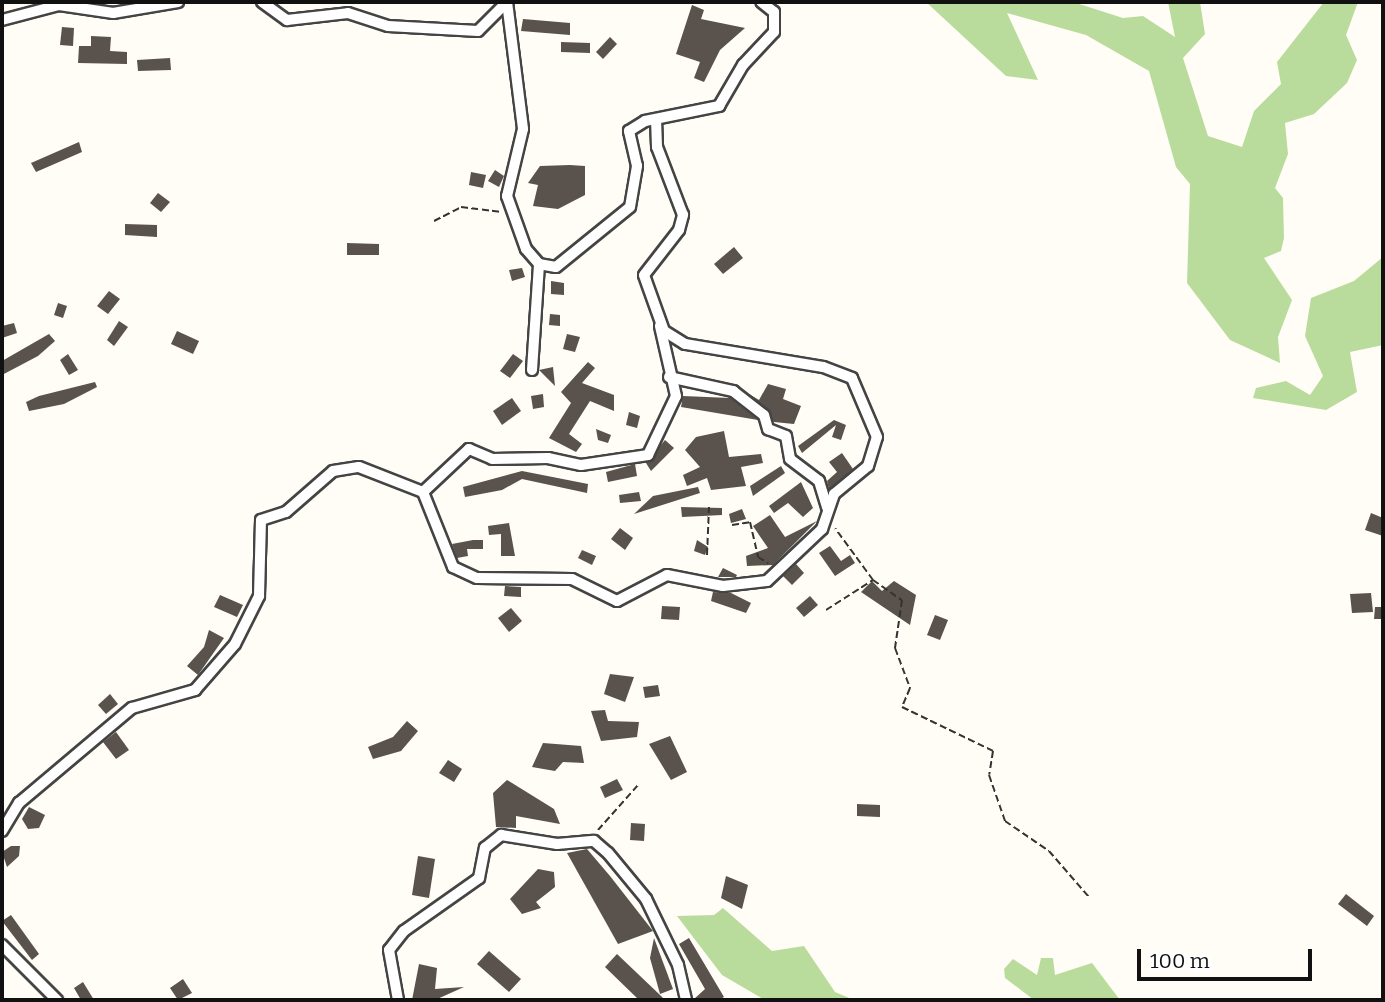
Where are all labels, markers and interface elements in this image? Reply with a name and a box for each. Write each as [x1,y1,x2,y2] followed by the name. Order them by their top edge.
[1140,936,1315,980] scale bar
[1150,948,1210,974] text: 100 m

